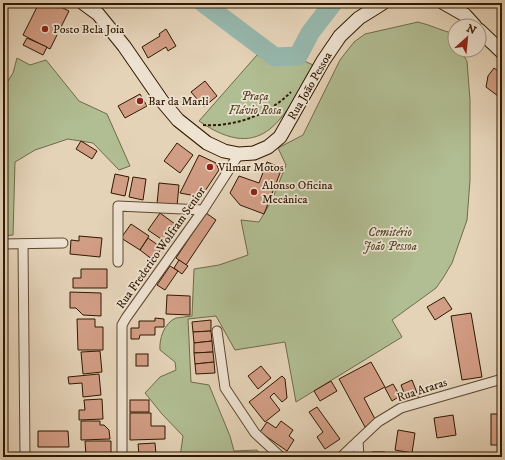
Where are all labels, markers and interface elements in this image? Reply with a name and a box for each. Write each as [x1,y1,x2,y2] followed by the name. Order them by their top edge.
[447,18,487,58] north arrow
[53,22,125,37] place label: Posto Bela Joia
[464,22,478,38] text: N
[40,24,50,34] marker: Posto Bela Joia
[284,49,336,123] street label: Rua João Pessoa
[228,89,282,118] park label: Praça Flávio Rosa
[148,94,209,109] place label: Bar da Marli
[135,96,145,106] marker: Bar da Marli
[217,160,284,175] place label: Vilmar Motos
[205,162,215,172] marker: Vilmar Motos
[262,178,334,207] place label: Alonso Oficina Mecânica
[113,184,209,312] street label: Rua Frederico Wolfram Senior
[249,187,259,197] marker: Alonso Oficina Mecânica
[363,225,417,254] park label: Cemitério João Pessoa
[395,375,449,405] street label: Rua Araras

